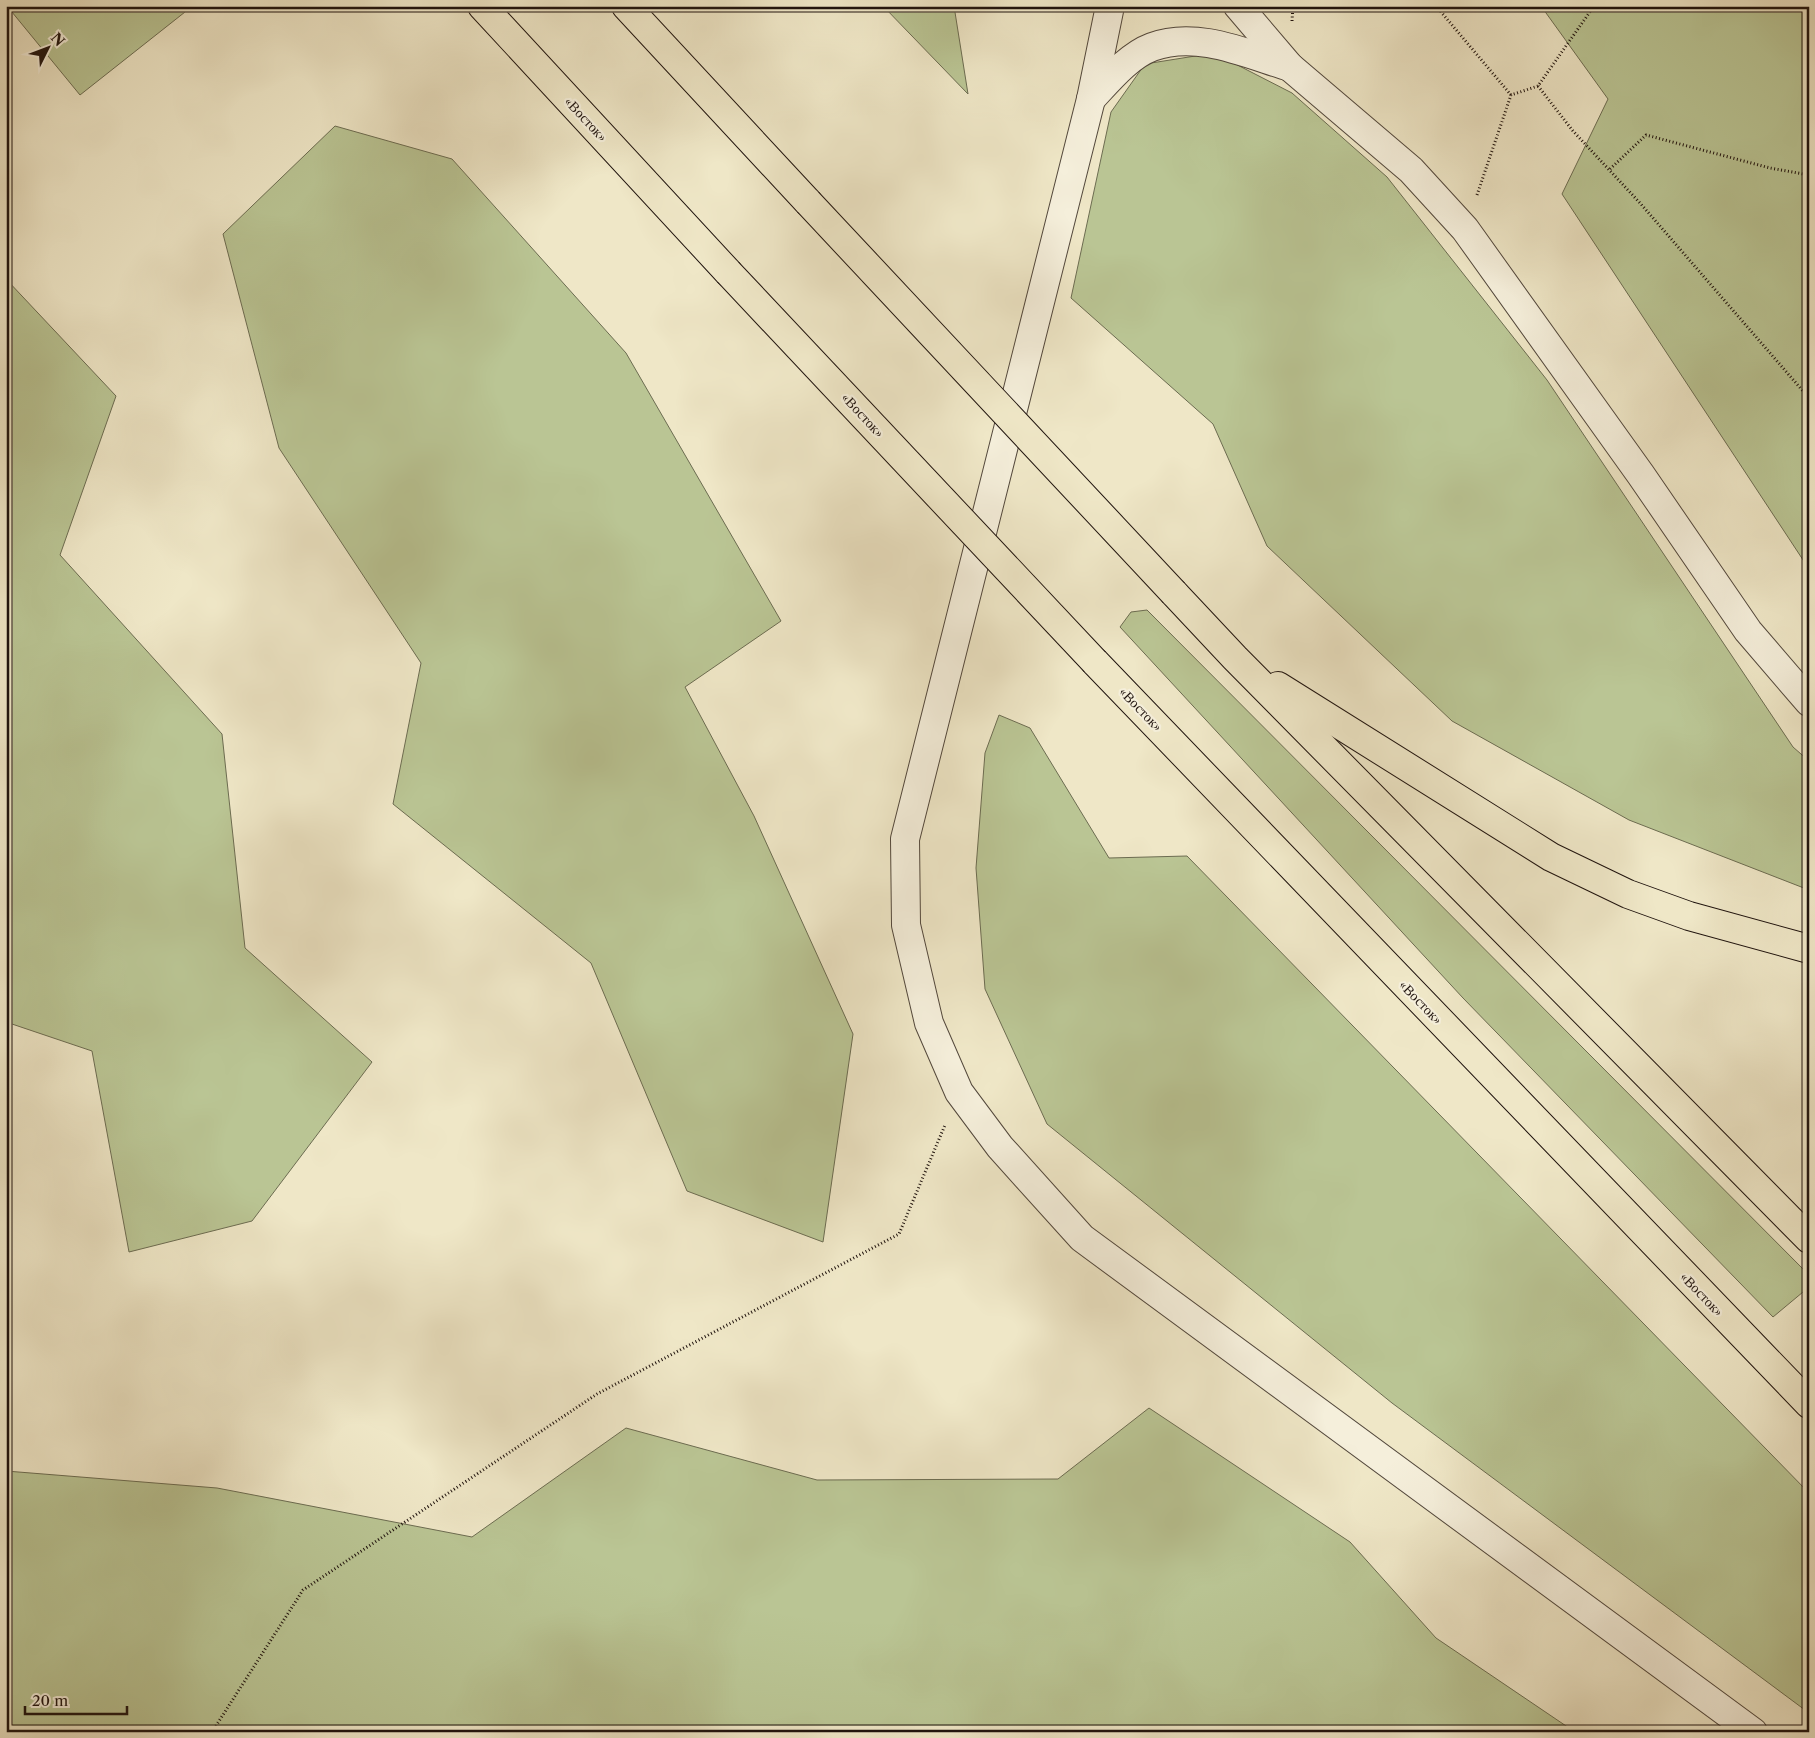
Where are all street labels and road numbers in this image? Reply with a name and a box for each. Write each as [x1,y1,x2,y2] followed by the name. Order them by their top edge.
[561,93,611,145] street label: «Восток»
[838,389,888,441] street label: «Восток»
[1115,683,1167,735] street label: «Восток»
[1395,976,1447,1028] street label: «Восток»
[1676,1268,1728,1320] street label: «Восток»

